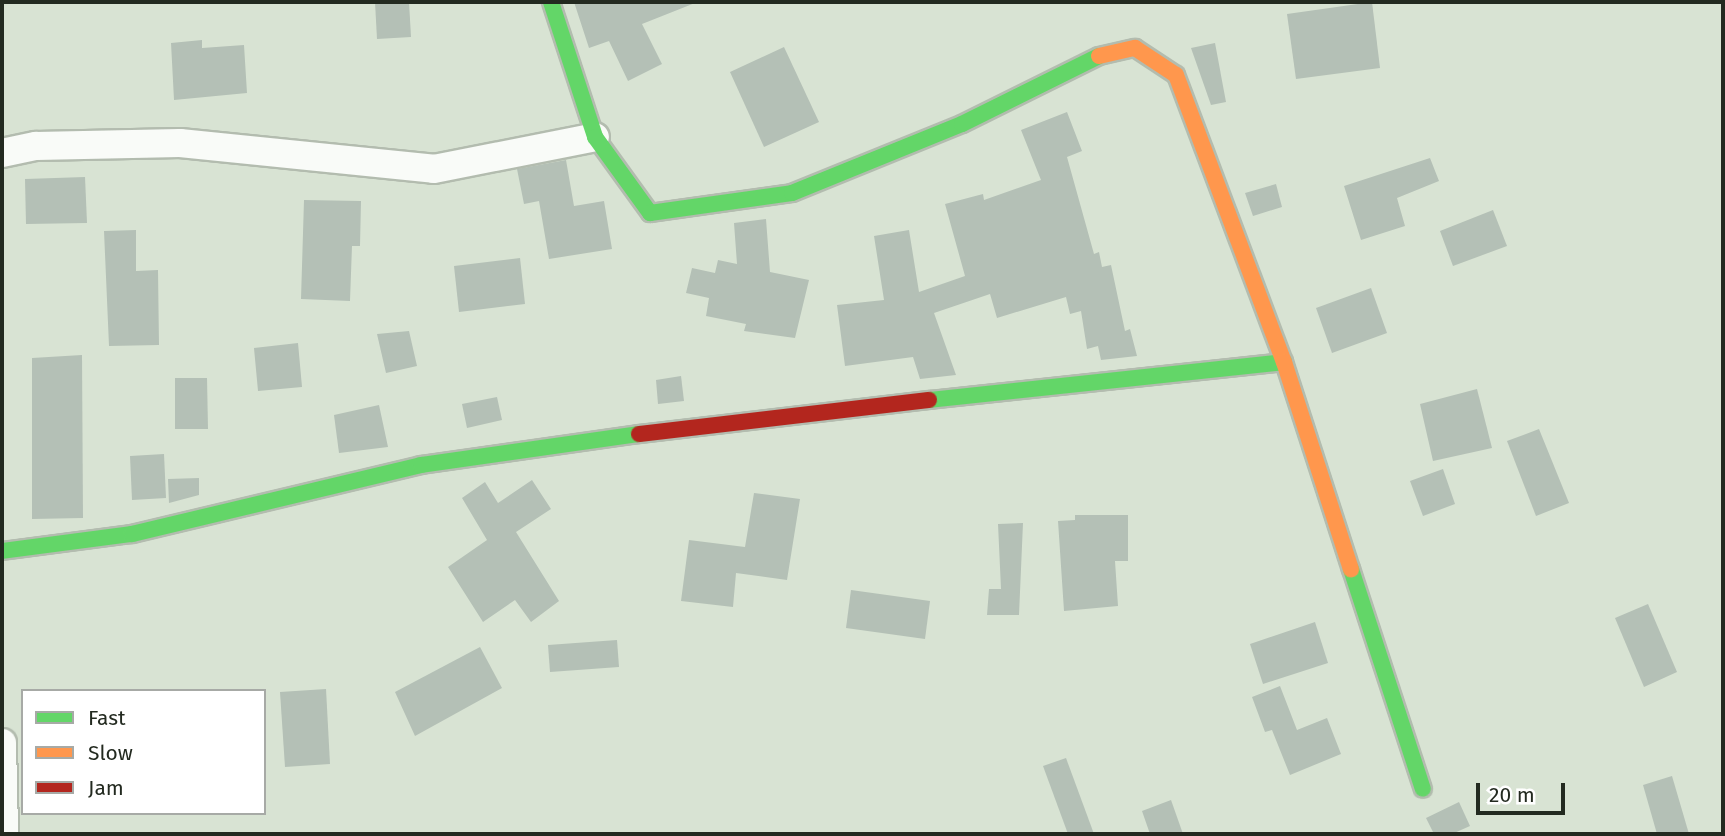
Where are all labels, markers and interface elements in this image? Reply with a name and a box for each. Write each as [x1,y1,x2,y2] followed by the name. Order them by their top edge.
[21,689,266,815] legend
[88,705,126,731] text: Fast
[88,740,133,766] text: Slow
[1480,770,1569,814] scale bar
[88,775,124,801] text: Jam
[1489,782,1535,808] text: 20 m

